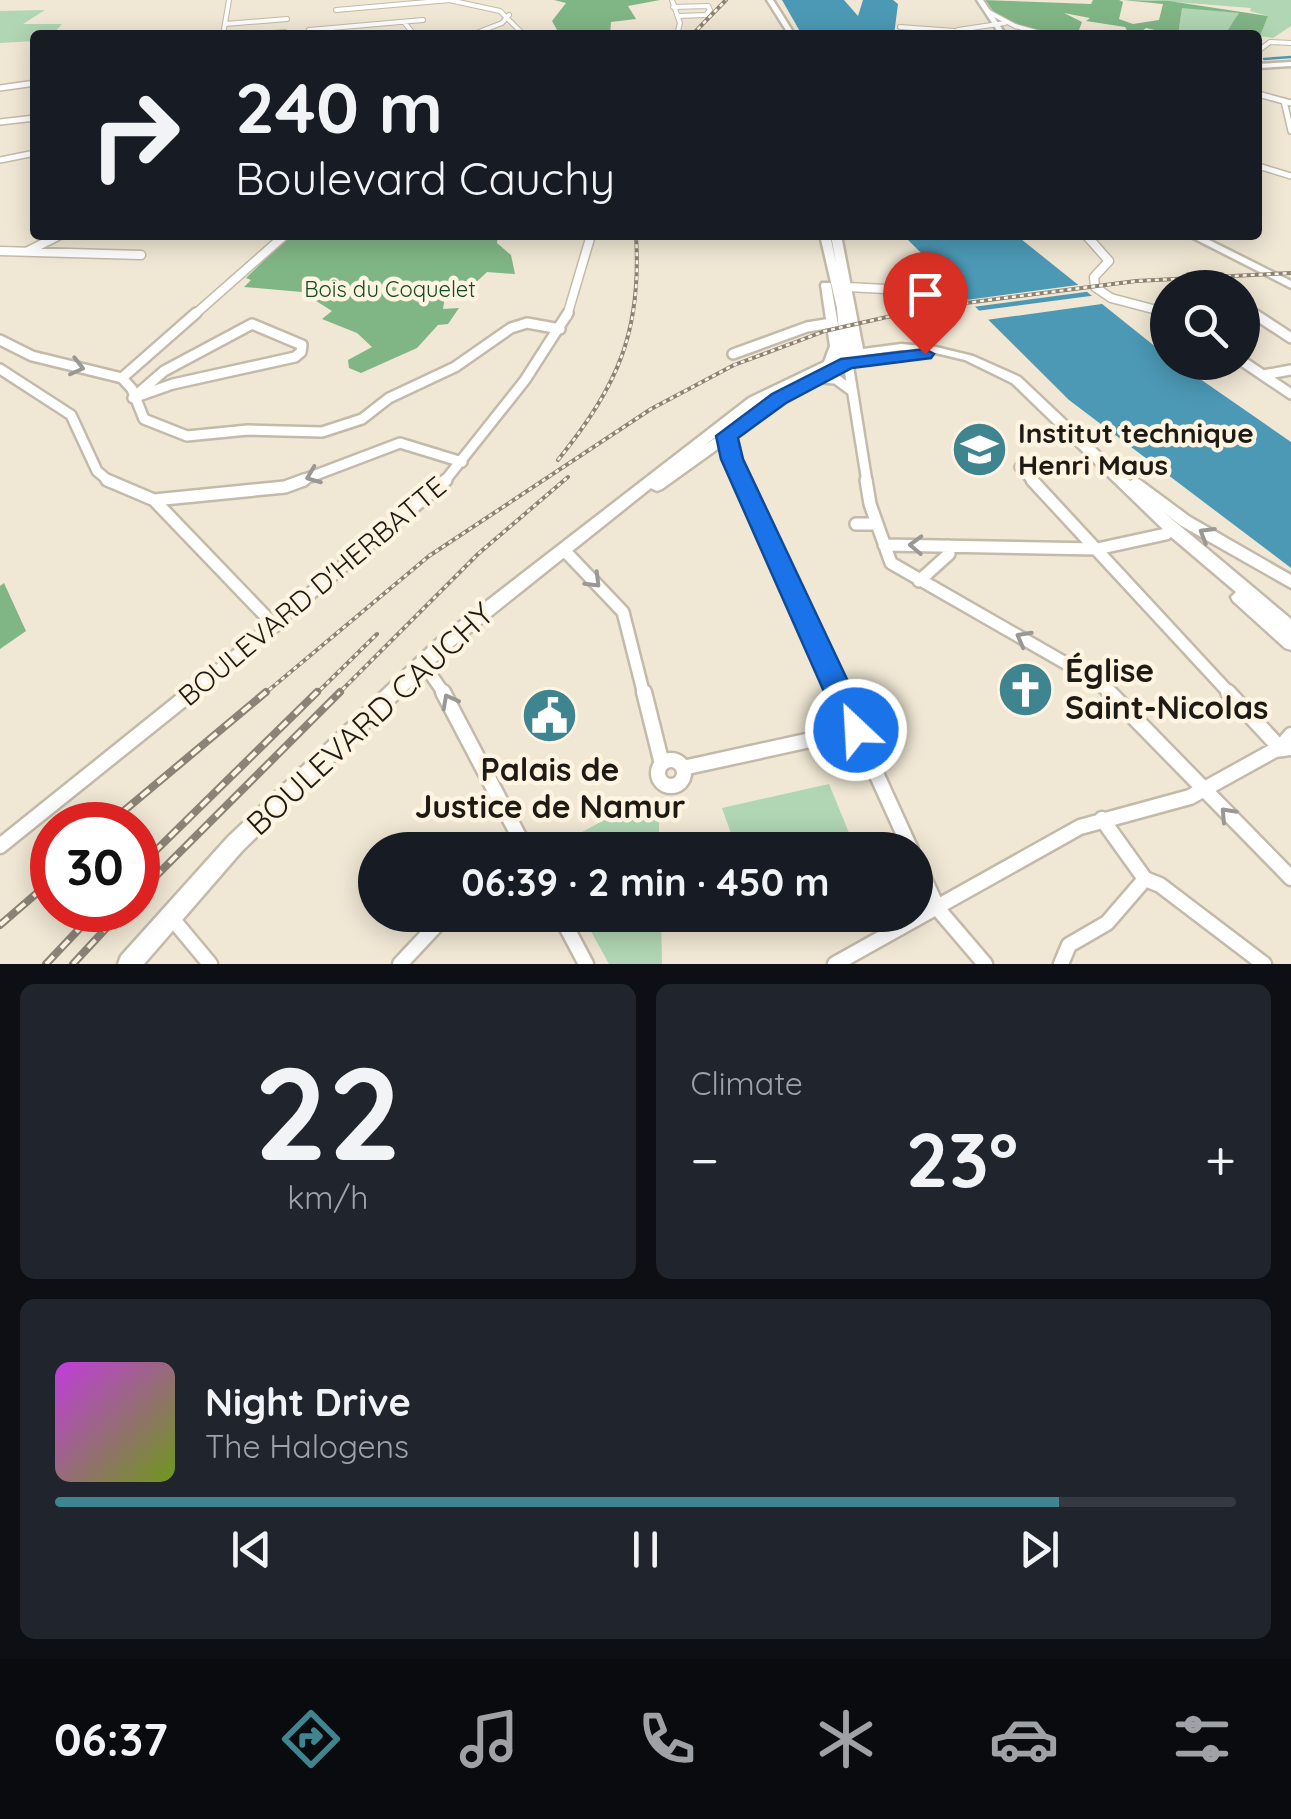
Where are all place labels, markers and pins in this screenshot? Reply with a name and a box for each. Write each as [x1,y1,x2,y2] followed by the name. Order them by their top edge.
[883,252,968,355] pin
[1018,415,1254,482] place label: Institut technique Henri Maus
[949,419,1009,479] school or university icon: Institut technique Henri Maus
[1065,650,1268,727] place label: Église Saint-Nicolas
[996,659,1056,719] church icon: Église Saint-Nicolas
[520,686,580,746] public building icon: Palais de Justice de Namur
[415,749,685,826] place label: Palais de Justice de Namur

